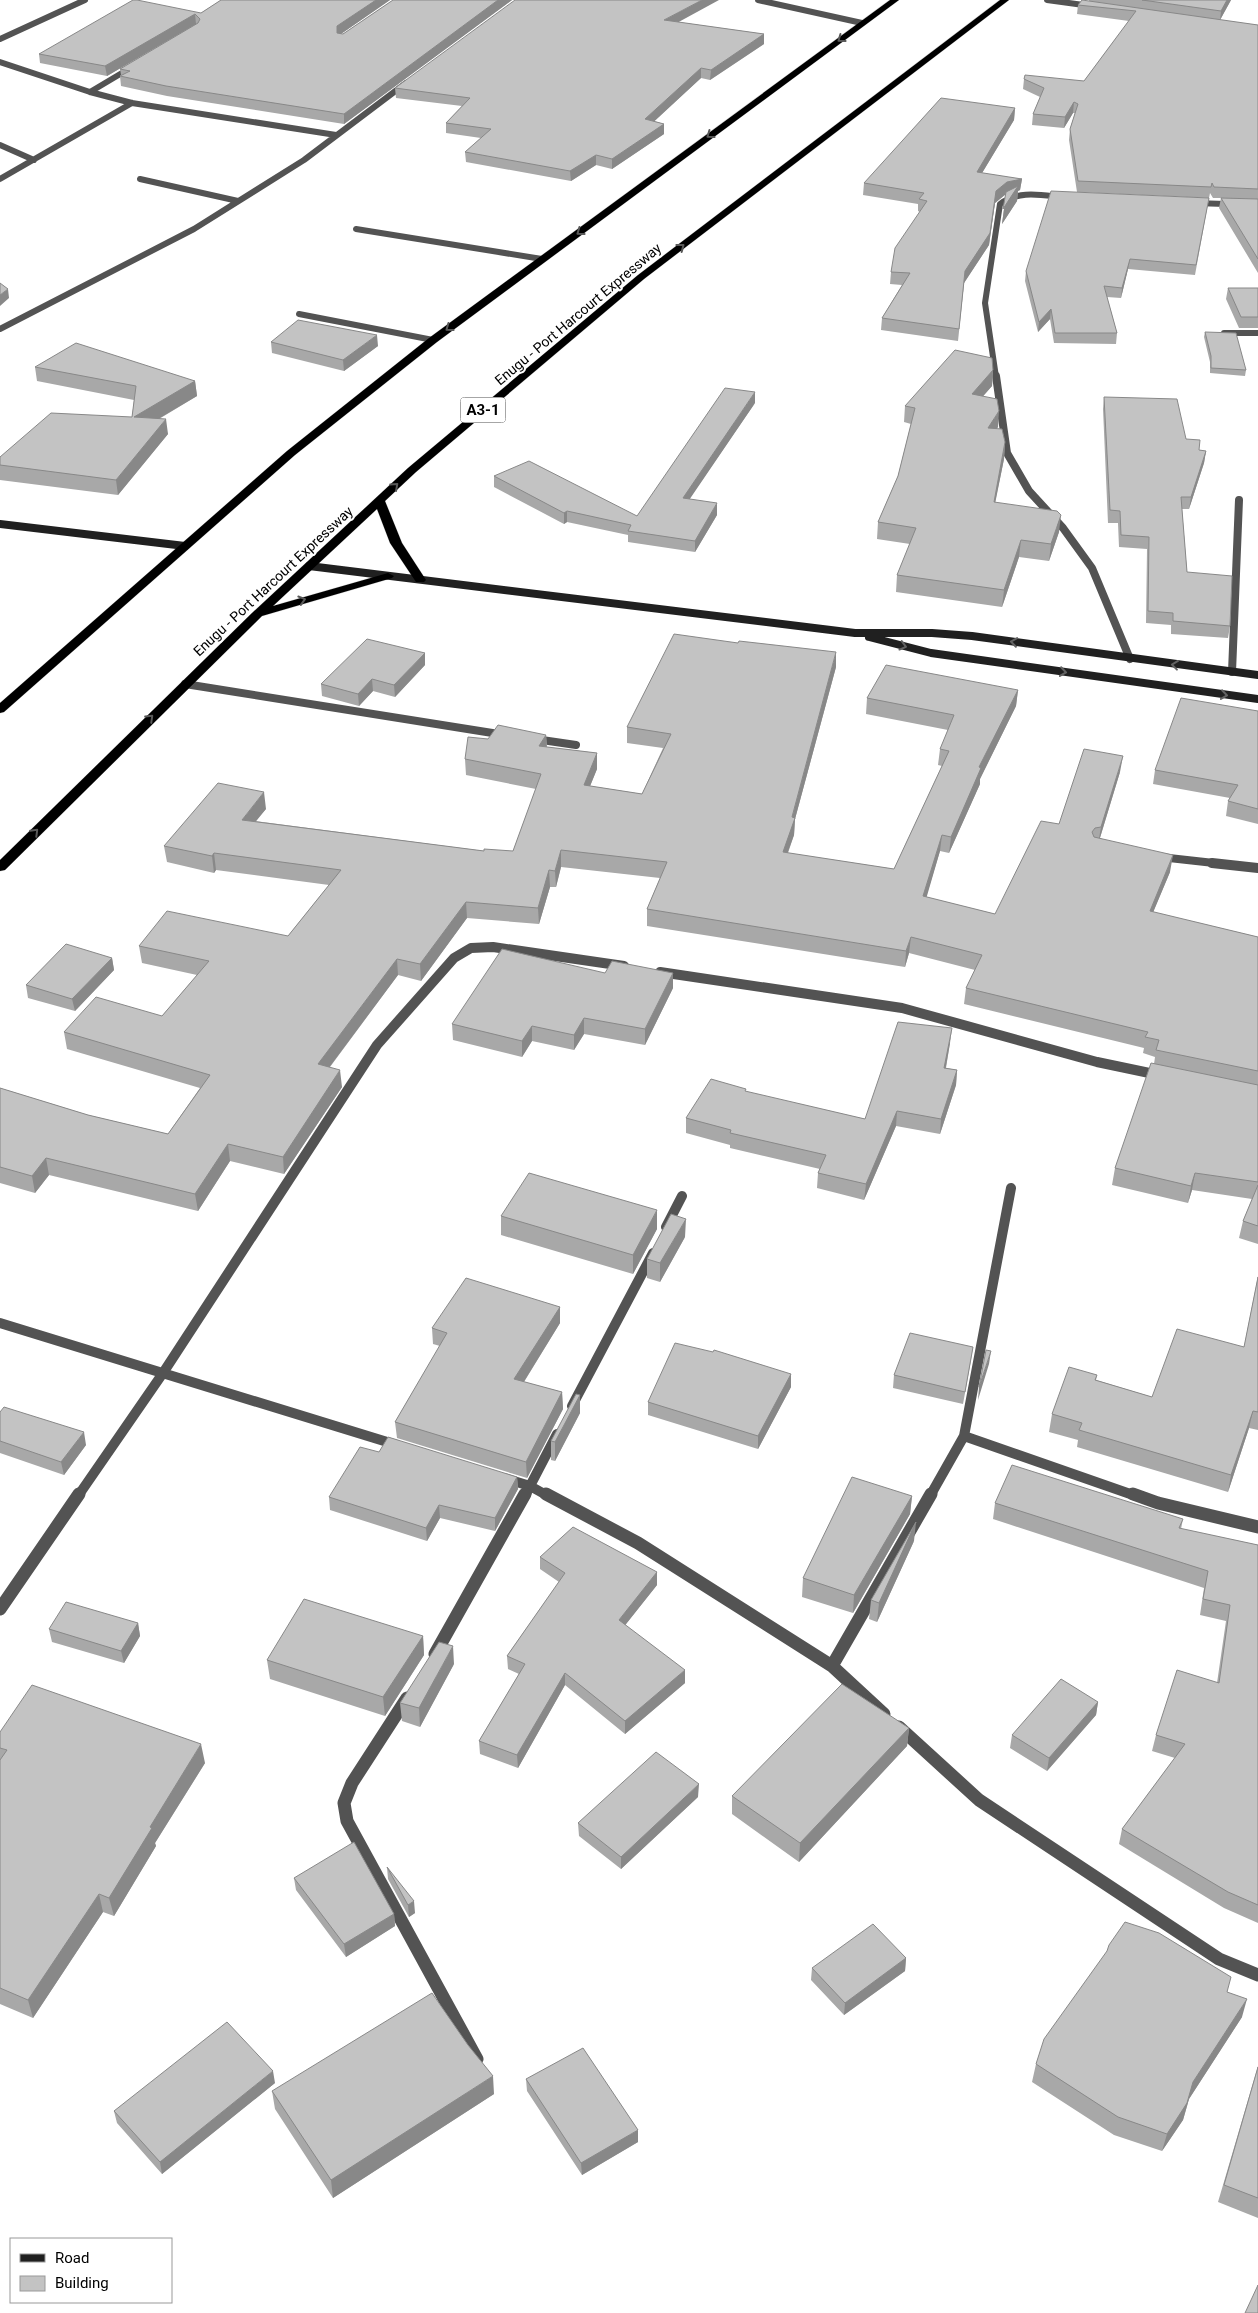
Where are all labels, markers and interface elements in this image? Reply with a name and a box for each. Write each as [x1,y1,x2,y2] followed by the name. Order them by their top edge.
[838,33,847,41] one-way arrow
[707,130,716,138] one-way arrow
[576,226,586,235] one-way arrow
[492,240,665,388] street label: Enugu - Port Harcourt Expressway
[675,244,685,253] one-way arrow
[445,322,455,331] one-way arrow
[460,398,506,422] road number: A3-1
[389,483,398,492] one-way arrow
[190,503,356,659] street label: Enugu - Port Harcourt Expressway
[298,596,306,606] one-way arrow
[1010,638,1018,648] one-way arrow
[898,640,906,650] one-way arrow
[1171,660,1179,670] one-way arrow
[1058,667,1067,677] one-way arrow
[1220,689,1228,700] one-way arrow
[144,715,153,724] one-way arrow
[29,829,38,838] one-way arrow
[10,2238,172,2303] legend
[55,2249,89,2267] text: Road
[55,2274,109,2292] text: Building

